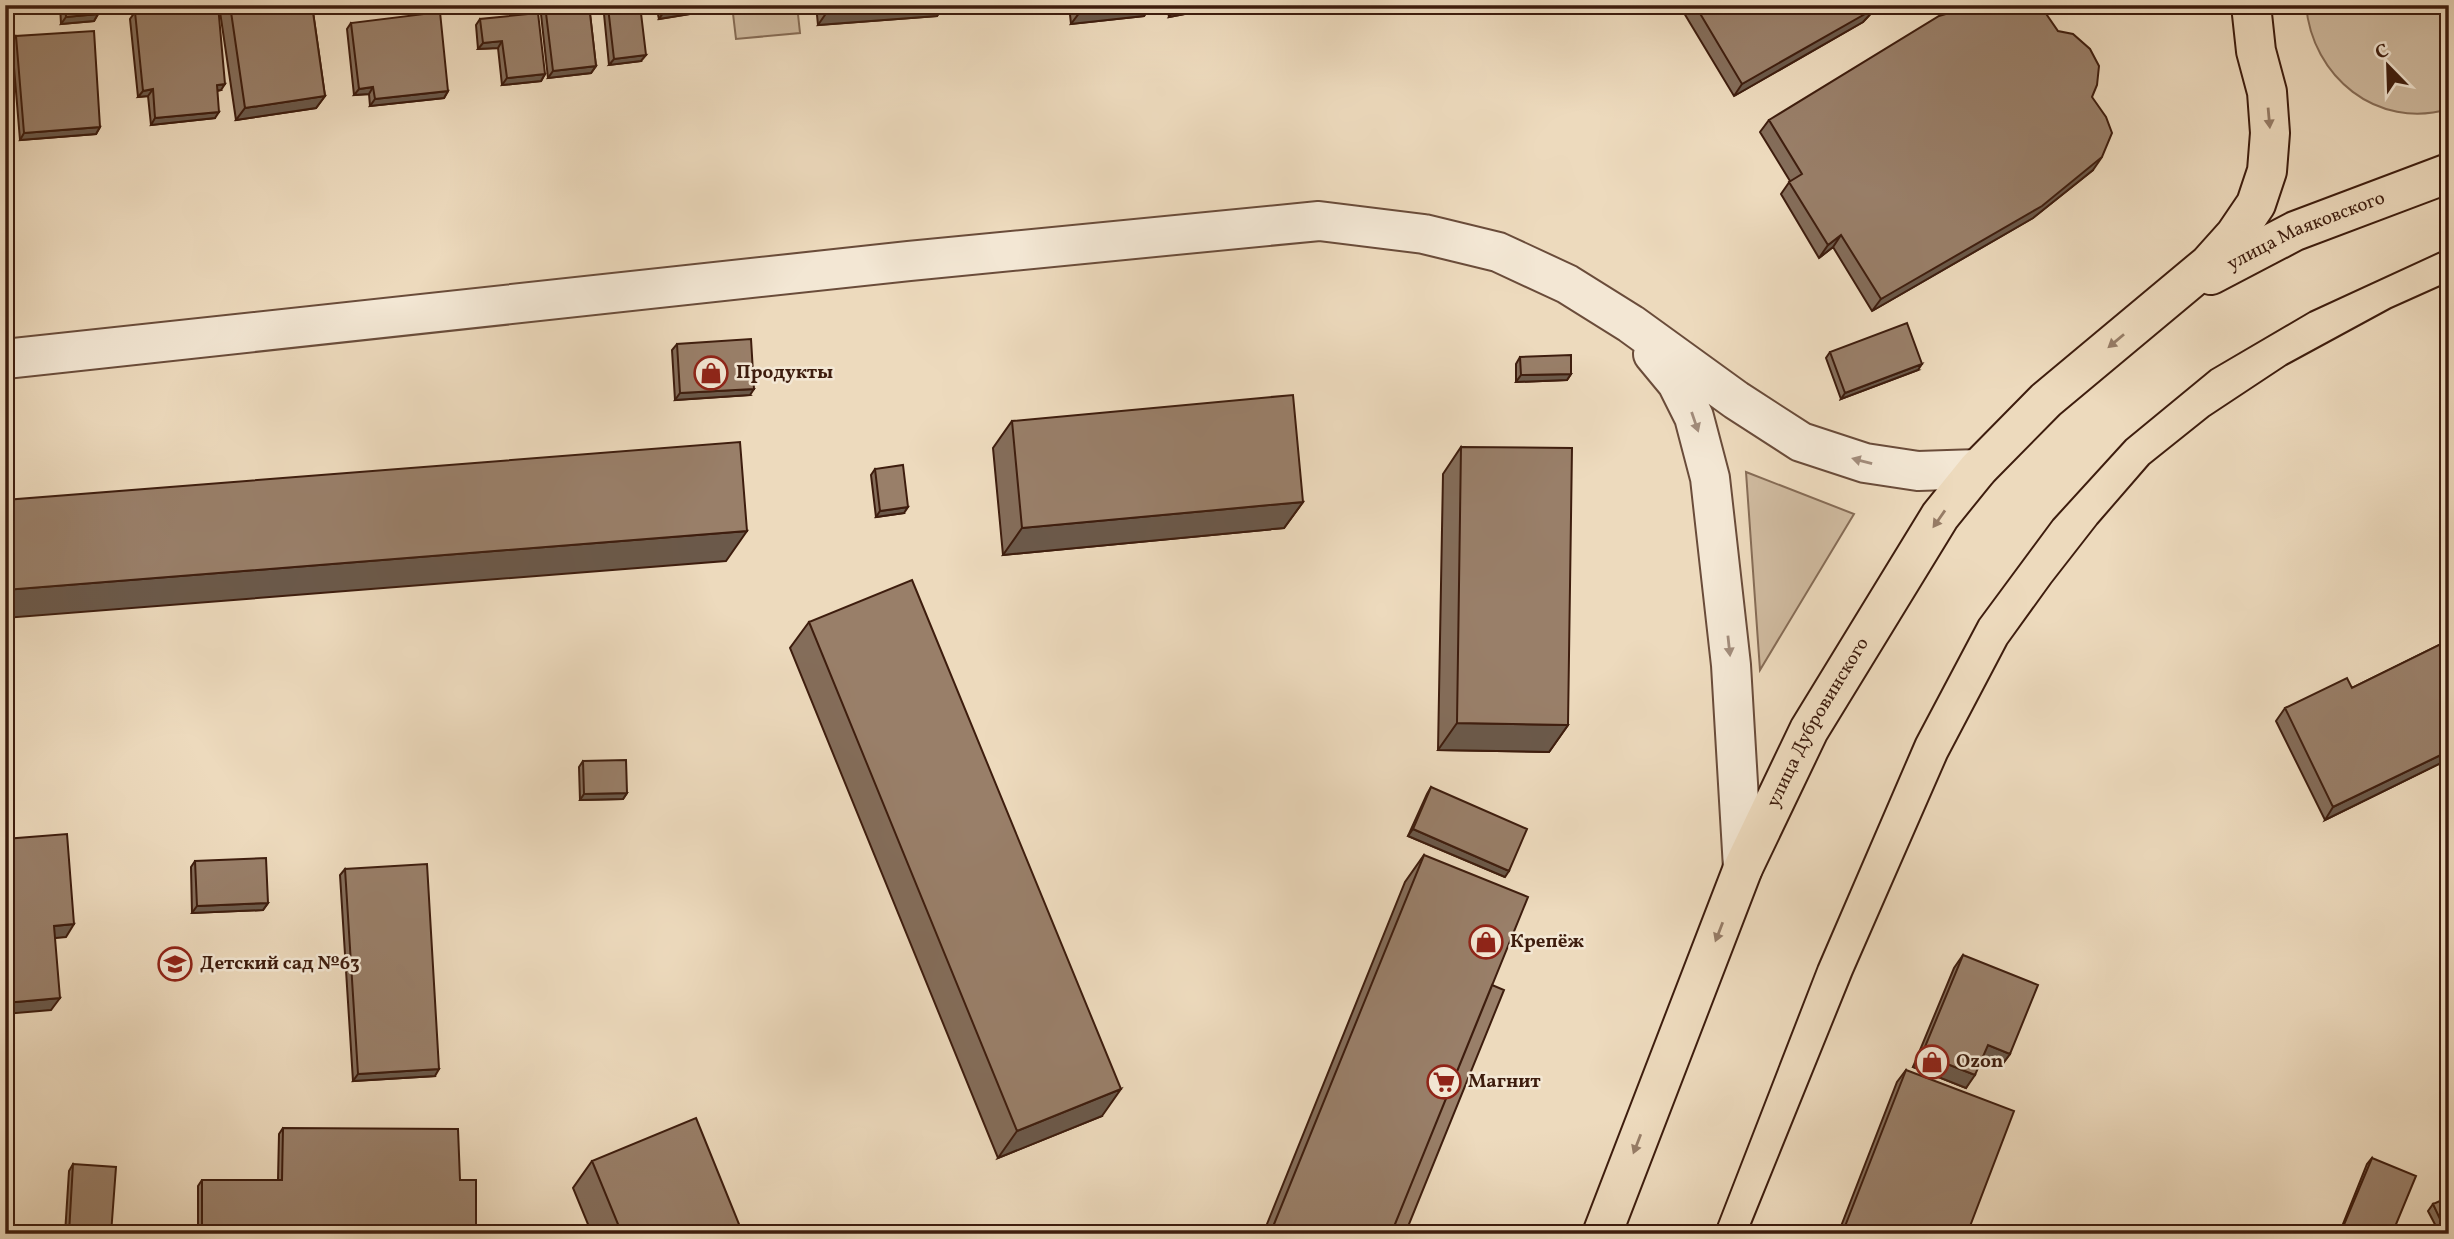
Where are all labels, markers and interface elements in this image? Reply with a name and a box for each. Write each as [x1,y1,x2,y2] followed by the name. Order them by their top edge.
[2352,32,2422,102] north arrow
[2371,38,2393,67] text: С
[2264,107,2275,129] one-way arrow
[2223,185,2389,277] street label: улица Маяковского
[2108,333,2125,348] one-way arrow
[692,354,730,392] shop icon: Продукты
[736,360,833,386] place label: Продукты
[1690,411,1701,432] one-way arrow
[1851,455,1873,466] one-way arrow
[1932,510,1946,528] one-way arrow
[1761,633,1876,812] street label: улица Дубровинского
[1723,635,1734,657] one-way arrow
[1713,921,1724,942] one-way arrow
[1467,923,1505,961] shop icon: Крепёж
[1510,929,1584,955] place label: Крепёж
[156,945,194,983] school or university icon: Детский сад №63
[200,951,360,977] place label: Детский сад №63
[1913,1043,1951,1081] shop icon: Ozon
[1956,1049,2003,1075] place label: Ozon
[1425,1063,1463,1101] supermarket icon: Магнит
[1468,1069,1541,1095] place label: Магнит
[1631,1133,1642,1154] one-way arrow

